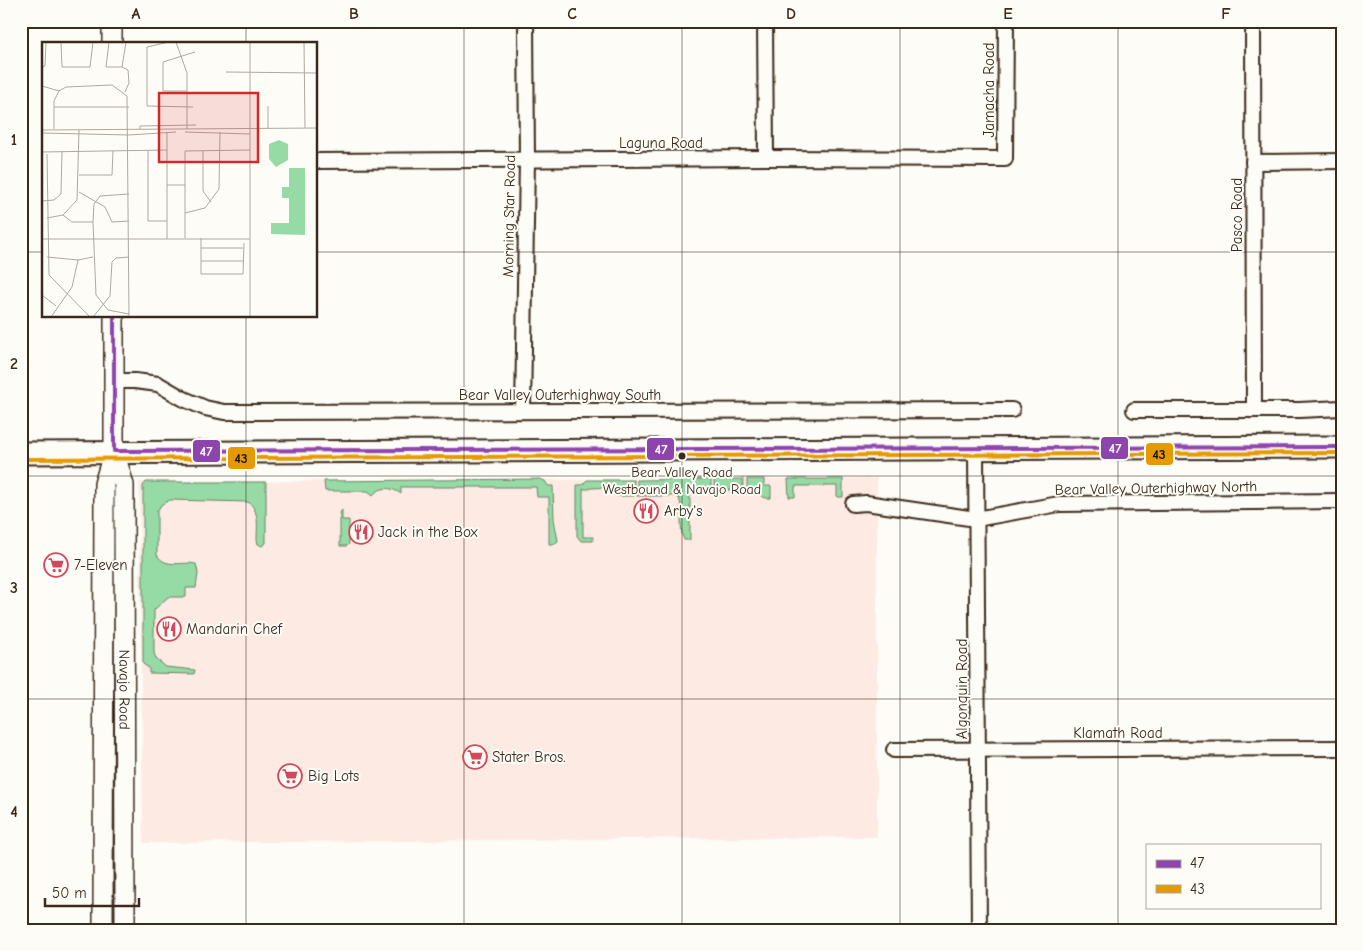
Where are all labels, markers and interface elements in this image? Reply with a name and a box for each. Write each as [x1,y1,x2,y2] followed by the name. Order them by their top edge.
[132,5,141,23] text: A
[349,5,359,23] text: B
[567,5,577,23] text: C
[786,5,796,23] text: D
[1003,5,1013,23] text: E
[1221,5,1231,23] text: F
[42,42,318,318] inset map
[980,42,998,138] street label: Jamacha Road
[11,131,17,149] text: 1
[619,134,703,152] street label: Laguna Road
[499,155,519,277] street label: Morning Star Road
[1228,178,1246,252] street label: Pasco Road
[10,355,18,373] text: 2
[459,386,661,404] street label: Bear Valley Outerhighway South
[1100,436,1129,460] line badge: 47
[646,437,675,461] line badge: 47
[192,439,221,463] line badge: 47
[1109,440,1122,457] text: 47
[655,441,668,458] text: 47
[1145,442,1174,466] line badge: 43
[200,443,213,460] text: 47
[227,446,256,470] line badge: 43
[1152,446,1166,463] text: 43
[234,450,248,467] text: 43
[677,451,687,461] marker: Bear Valley Road Westbound & Navajo Road
[603,464,761,498] place label: Bear Valley Road Westbound & Navajo Road
[1055,477,1257,499] street label: Bear Valley Outerhighway North
[633,498,659,524] restaurant icon: Arby's
[664,502,703,520] place label: Arby's
[348,519,374,545] restaurant icon: Jack in the Box
[378,523,479,541] place label: Jack in the Box
[43,552,69,578] supermarket icon: 7-Eleven
[74,556,128,574] place label: 7-Eleven
[10,579,18,597] text: 3
[156,616,182,642] restaurant icon: Mandarin Chef
[186,620,283,638] place label: Mandarin Chef
[953,639,971,739] street label: Algonquin Road
[115,649,134,730] street label: Navajo Road
[1073,724,1163,742] street label: Klamath Road
[462,744,488,770] supermarket icon: Stater Bros.
[492,748,566,766] place label: Stater Bros.
[277,763,303,789] supermarket icon: Big Lots
[308,767,359,785] place label: Big Lots
[10,803,18,821] text: 4
[1146,844,1320,908] legend
[1190,854,1204,872] text: 47
[45,876,139,908] scale bar
[1190,880,1205,898] text: 43
[52,884,87,902] text: 50 m

